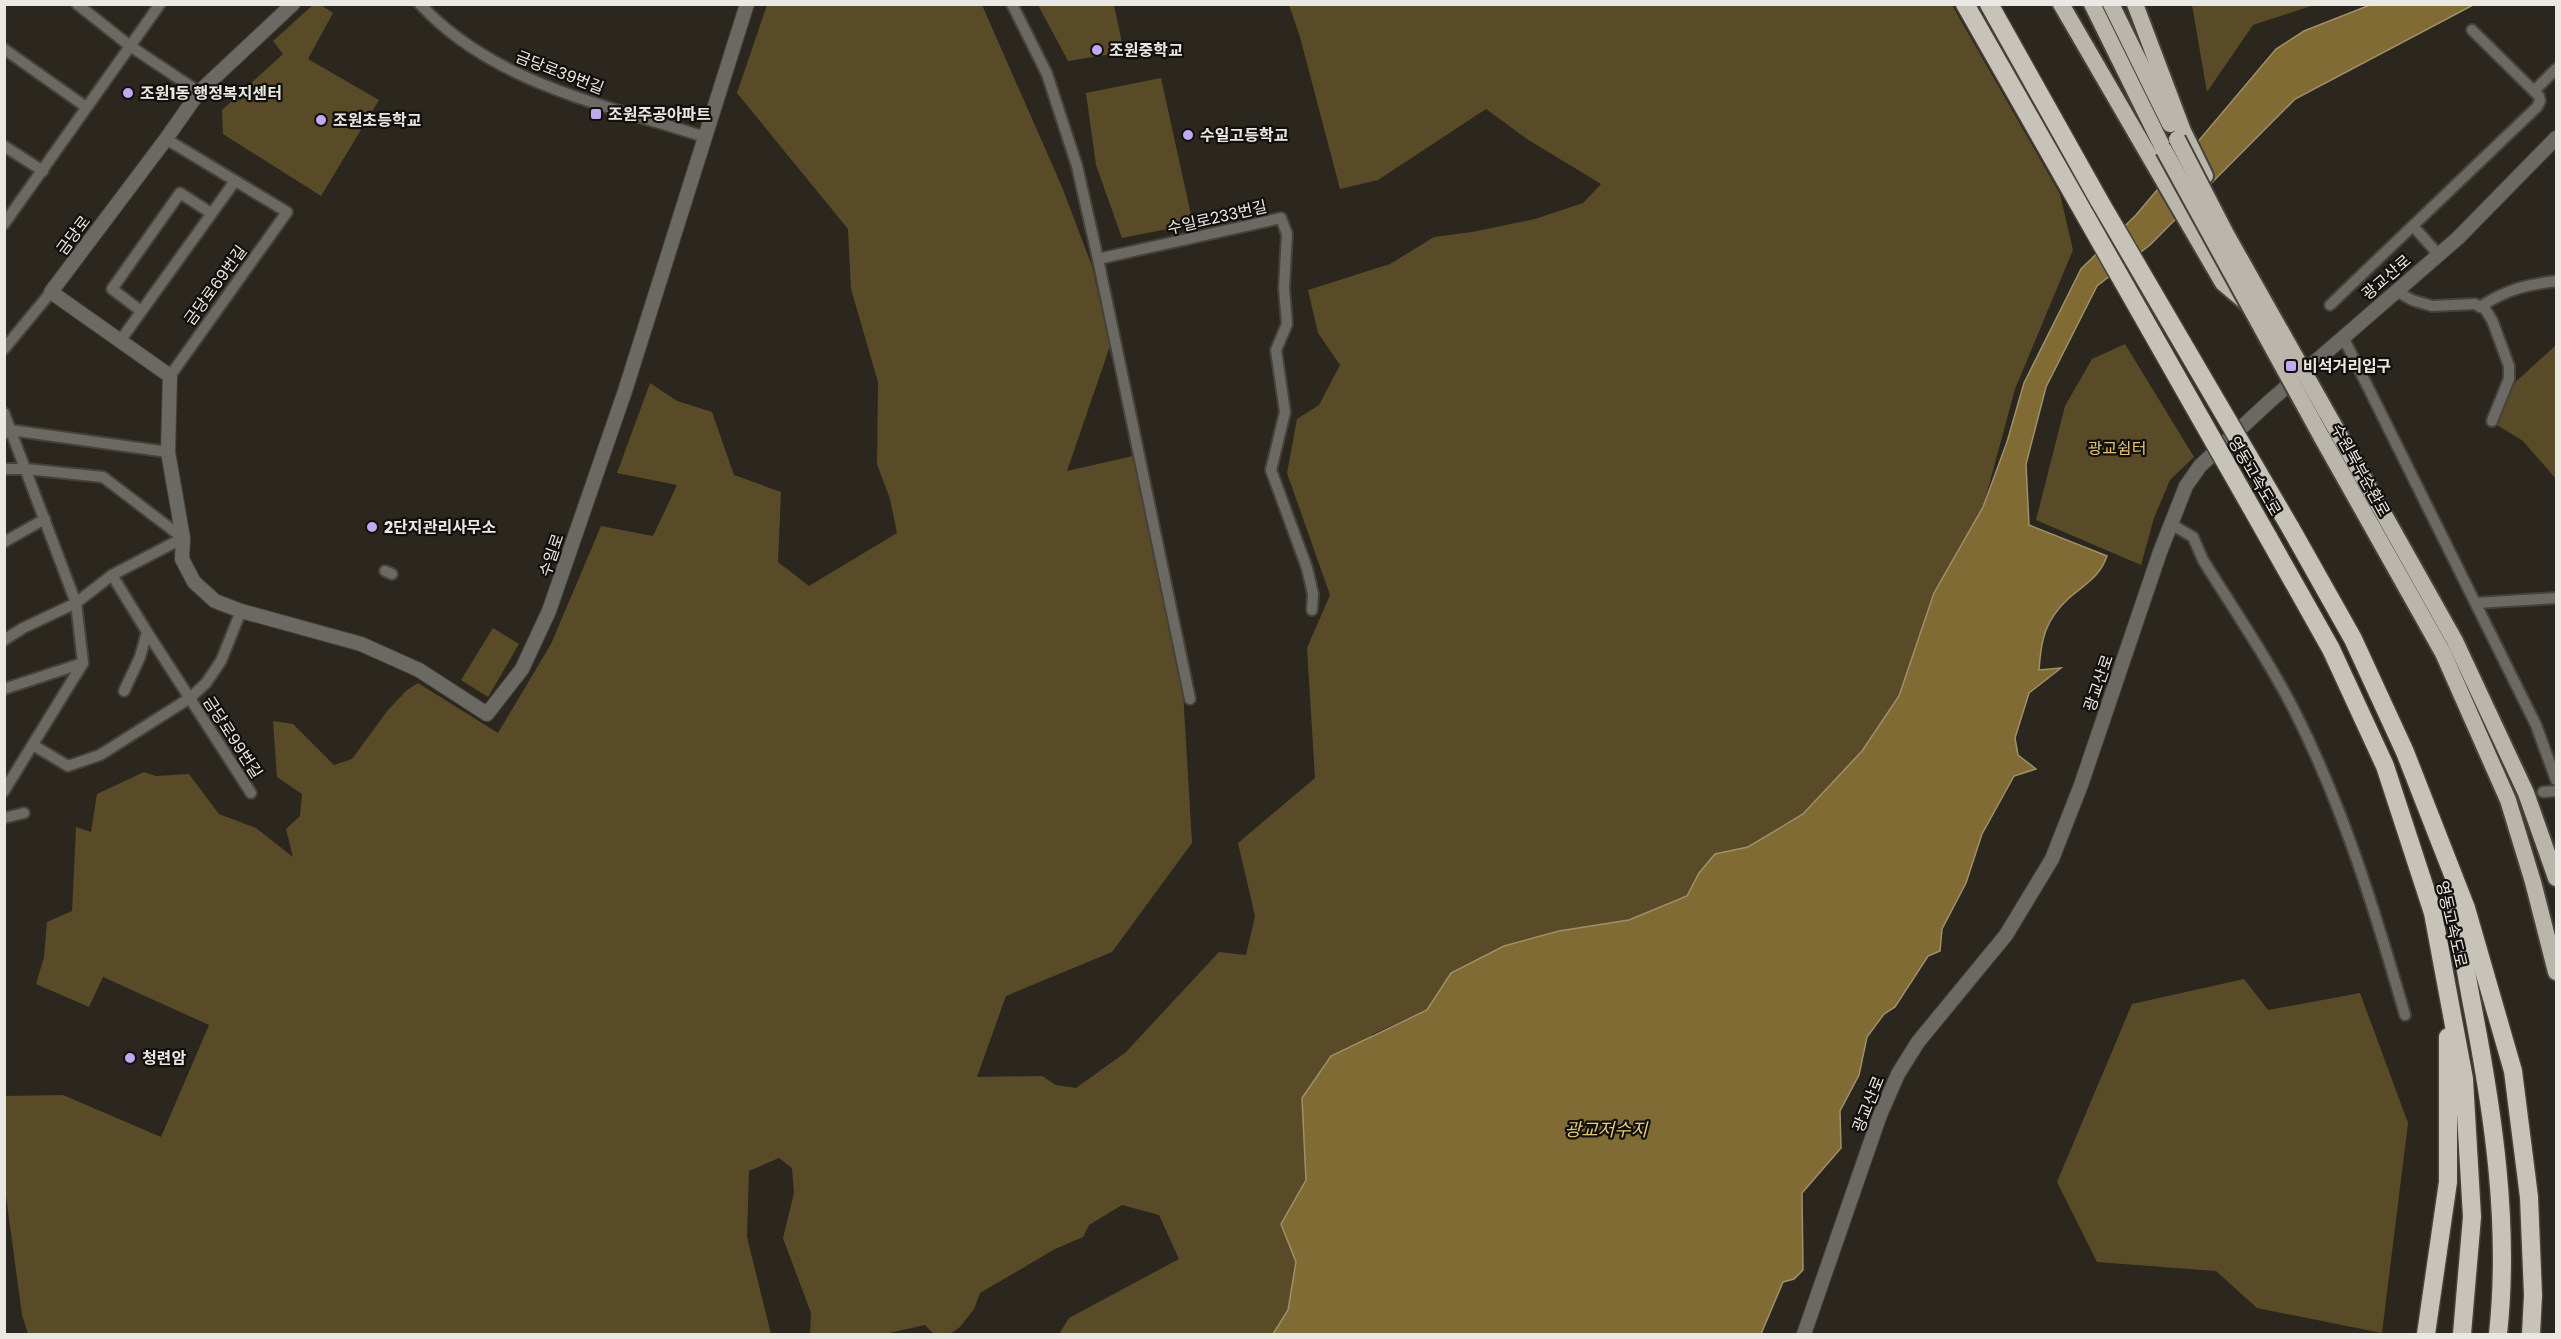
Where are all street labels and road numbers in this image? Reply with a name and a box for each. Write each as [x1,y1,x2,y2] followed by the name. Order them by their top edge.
[512,45,607,100] street label: 금당로39번길
[1165,195,1269,240] street label: 수일로233번길
[51,211,96,260] street label: 금당로
[179,241,252,330] street label: 금당로69번길
[2357,249,2416,305] street label: 광교산로
[2326,420,2396,521] street label: 수원북부순환로
[2223,432,2287,520] street label: 영동고속도로
[533,530,570,580] street label: 수일로
[2078,651,2119,715] street label: 광교산로
[197,692,268,783] street label: 금당로99번길
[2430,878,2473,970] street label: 영동고속도로
[1847,1072,1890,1136] street label: 광교산로

